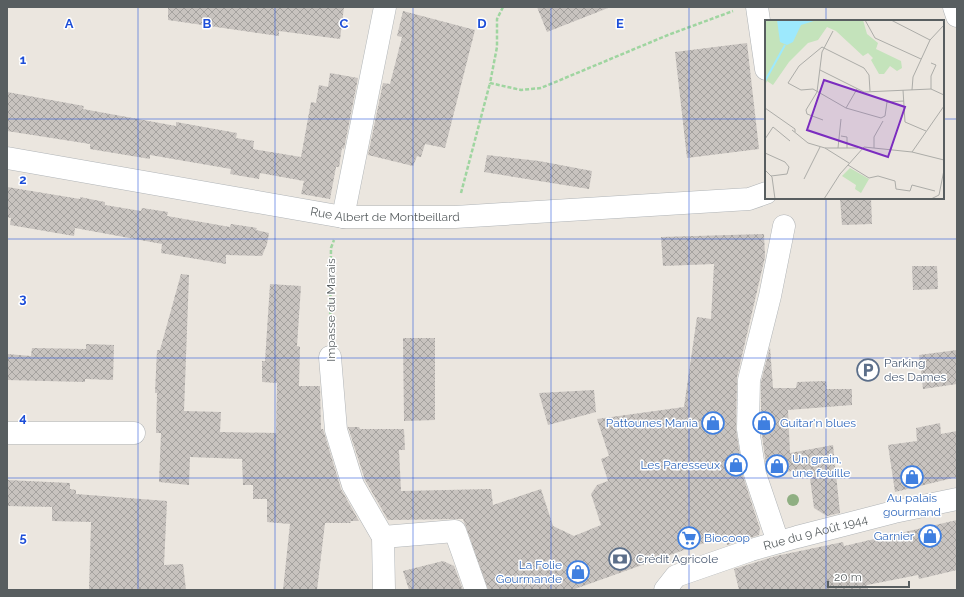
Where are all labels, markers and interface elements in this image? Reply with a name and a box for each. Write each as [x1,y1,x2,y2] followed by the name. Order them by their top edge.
[65,16,74,31] text: A
[203,16,212,31] text: B
[340,16,349,31] text: C
[477,16,487,31] text: D
[616,16,624,31] text: E
[765,20,944,199] inset map
[20,52,27,67] text: 1
[19,172,27,187] text: 2
[309,204,460,224] street label: Rue Albert de Montbeillard
[324,258,338,362] street label: Impasse du Marais
[19,291,27,306] text: 3
[884,356,947,384] place label: Parking des Dames
[855,357,881,383] parking icon: Parking des Dames
[19,410,27,425] text: 4
[700,410,726,436] shop icon: Pattounes Mania
[751,410,777,436] shop icon: Guitar'n blues
[606,416,698,430] place label: Pattounes Mania
[780,416,856,430] place label: Guitar'n blues
[723,452,749,478] shop icon: Les Paresseux
[792,452,850,480] place label: Un grain, une feuille
[764,453,790,479] shop icon: Un grain, une feuille
[640,458,720,472] place label: Les Paresseux
[899,464,925,490] shop icon: Au palais gourmand
[883,491,941,519] place label: Au palais gourmand
[762,512,869,553] street label: Rue du 9 Août 1944
[917,523,943,549] shop icon: Garnier
[676,525,702,551] supermarket icon: Biocoop
[874,529,915,543] place label: Garnier
[19,530,27,545] text: 5
[704,531,750,545] place label: Biocoop
[607,546,633,572] bank icon: Crédit Agricole
[636,552,718,566] place label: Crédit Agricole
[496,558,562,586] place label: La Folie Gourmande
[565,559,591,585] shop icon: La Folie Gourmande
[828,563,909,589] scale bar
[834,570,862,584] text: 20 m

